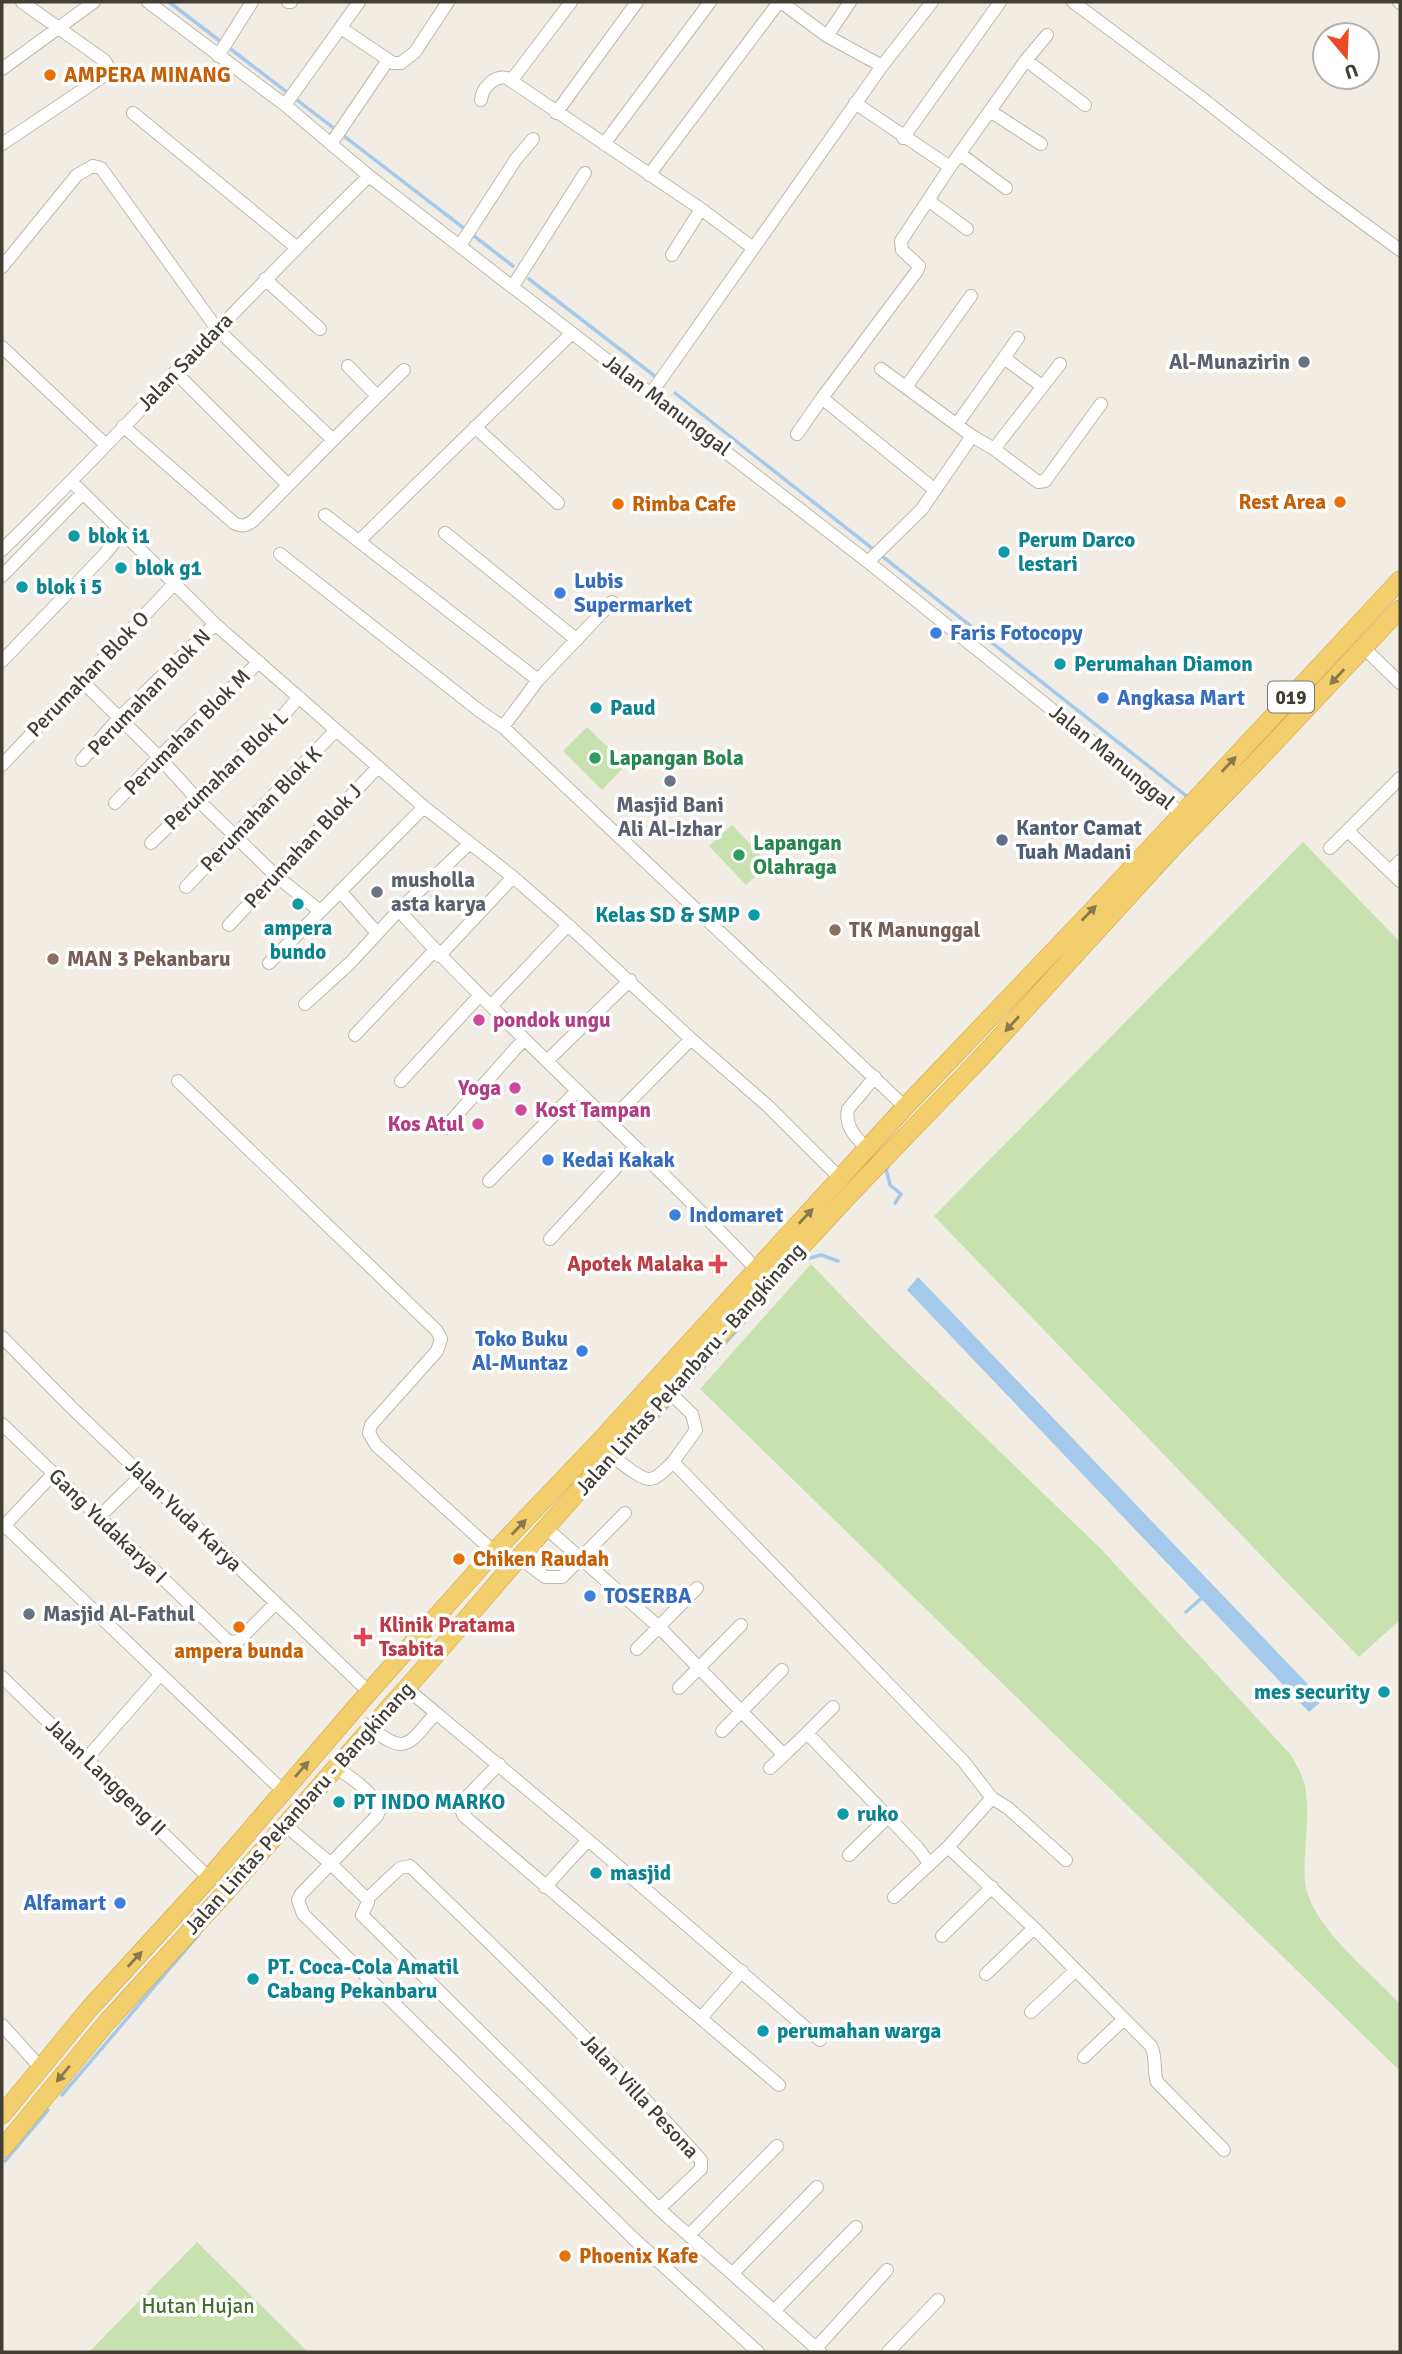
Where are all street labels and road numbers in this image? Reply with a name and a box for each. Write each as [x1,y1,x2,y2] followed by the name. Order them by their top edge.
[132,308,238,416] street label: Jalan Saudara
[598,348,736,462] street label: Jalan Manunggal
[21,606,155,742] street label: Perumahan Blok O
[82,623,216,761] street label: Perumahan Blok N
[118,663,256,801] street label: Perumahan Blok M
[1268,682,1314,712] road number: 019
[1044,699,1180,815] street label: Jalan Manunggal
[159,704,294,836] street label: Perumahan Blok L
[195,741,328,877] street label: Perumahan Blok K
[239,778,367,914] street label: Perumahan Blok J
[570,1237,810,1501] street label: Jalan Lintas Pekanbaru - Bangkinang
[120,1453,248,1577] street label: Jalan Yuda Karya
[43,1463,173,1589] street label: Gang Yudakarya I
[179,1676,419,1940] street label: Jalan Lintas Pekanbaru - Bangkinang
[40,1713,172,1841] street label: Jalan Langgeng II
[575,2028,705,2164] street label: Jalan Villa Pesona

